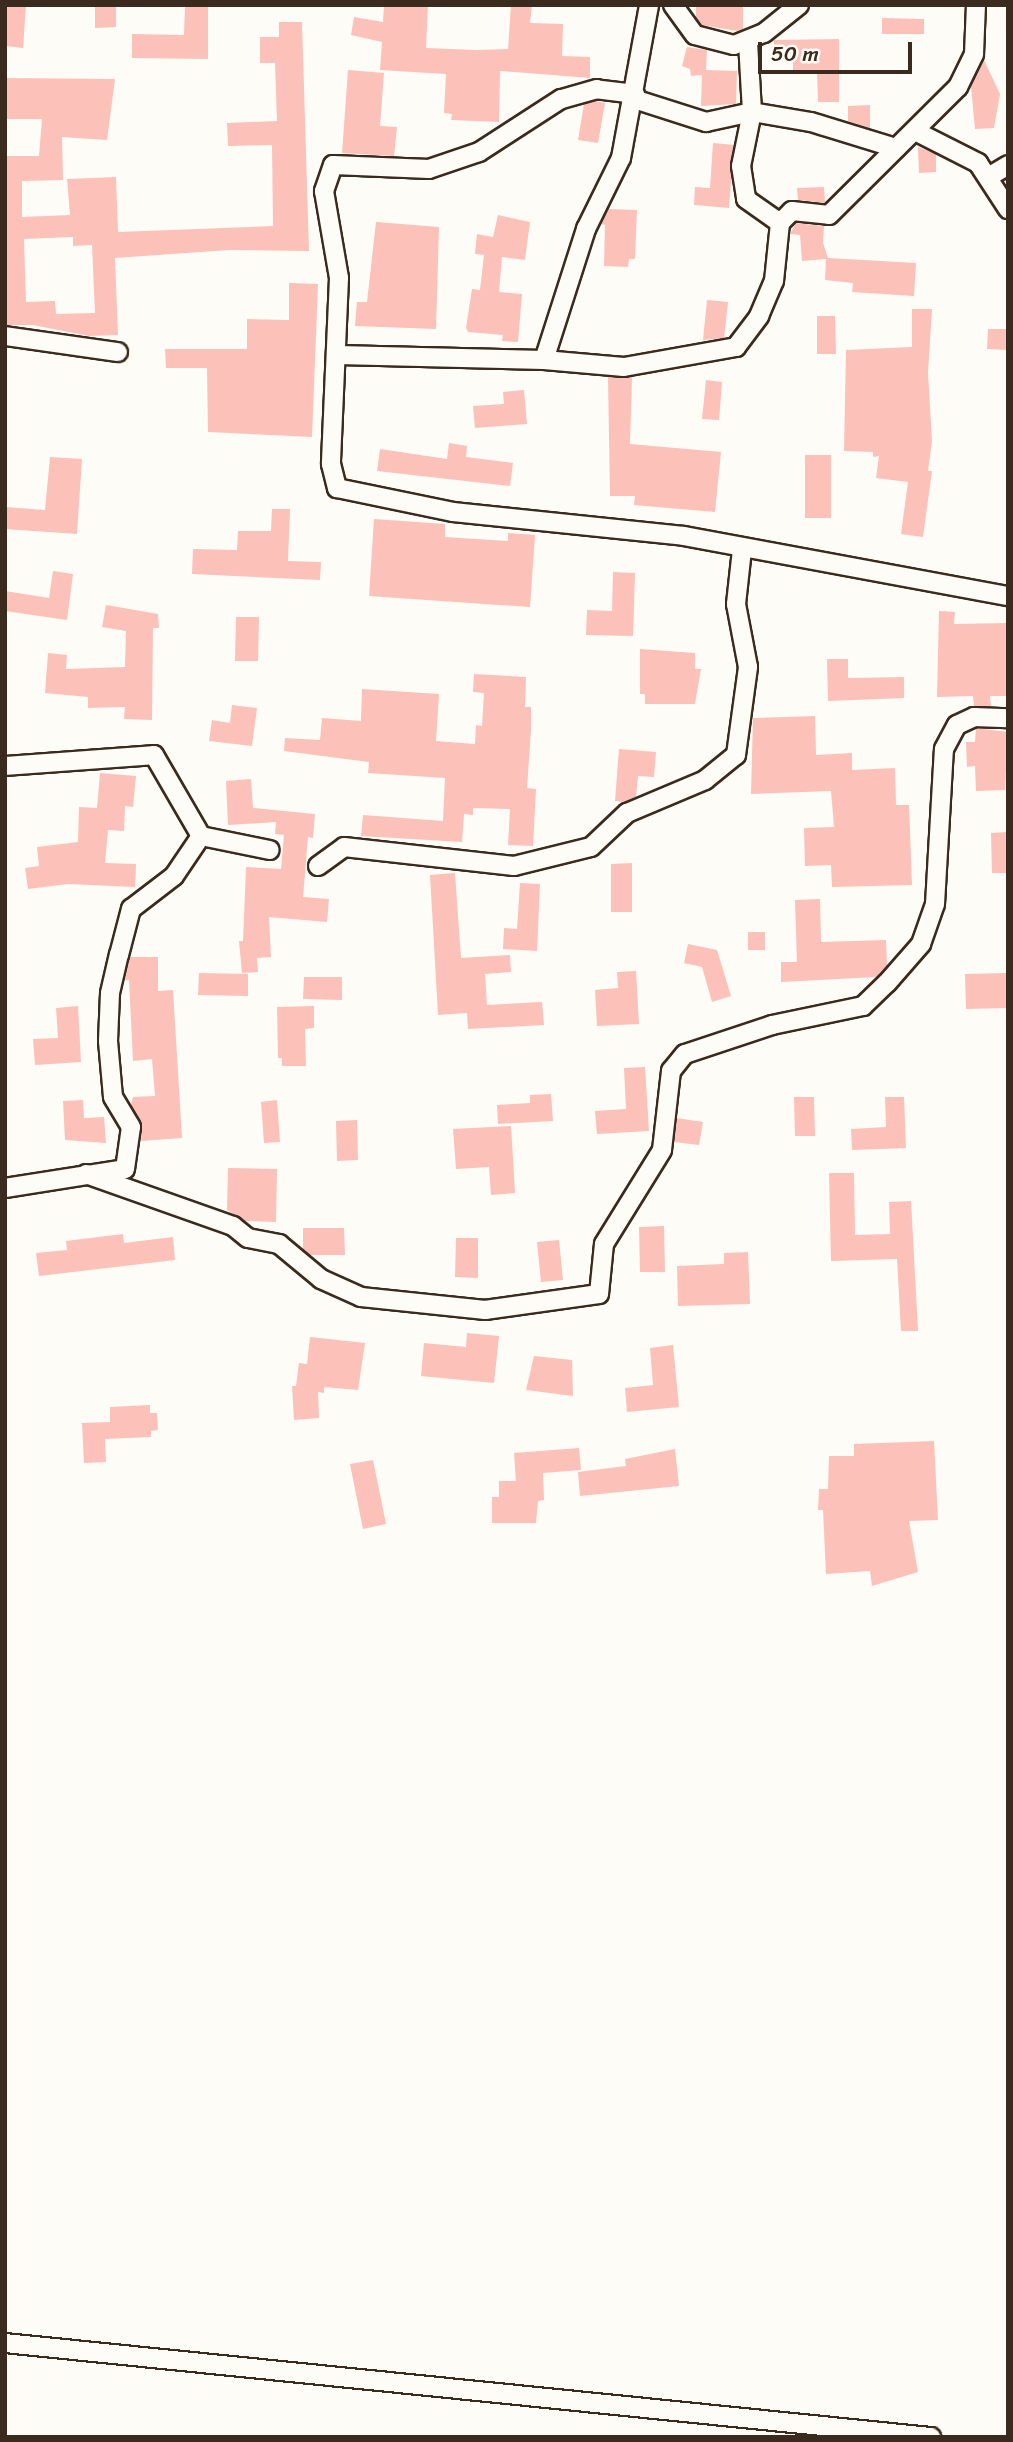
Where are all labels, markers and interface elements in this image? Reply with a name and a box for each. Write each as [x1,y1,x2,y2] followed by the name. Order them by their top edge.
[761,28,915,72] scale bar
[771,35,819,73] text: 50 m

